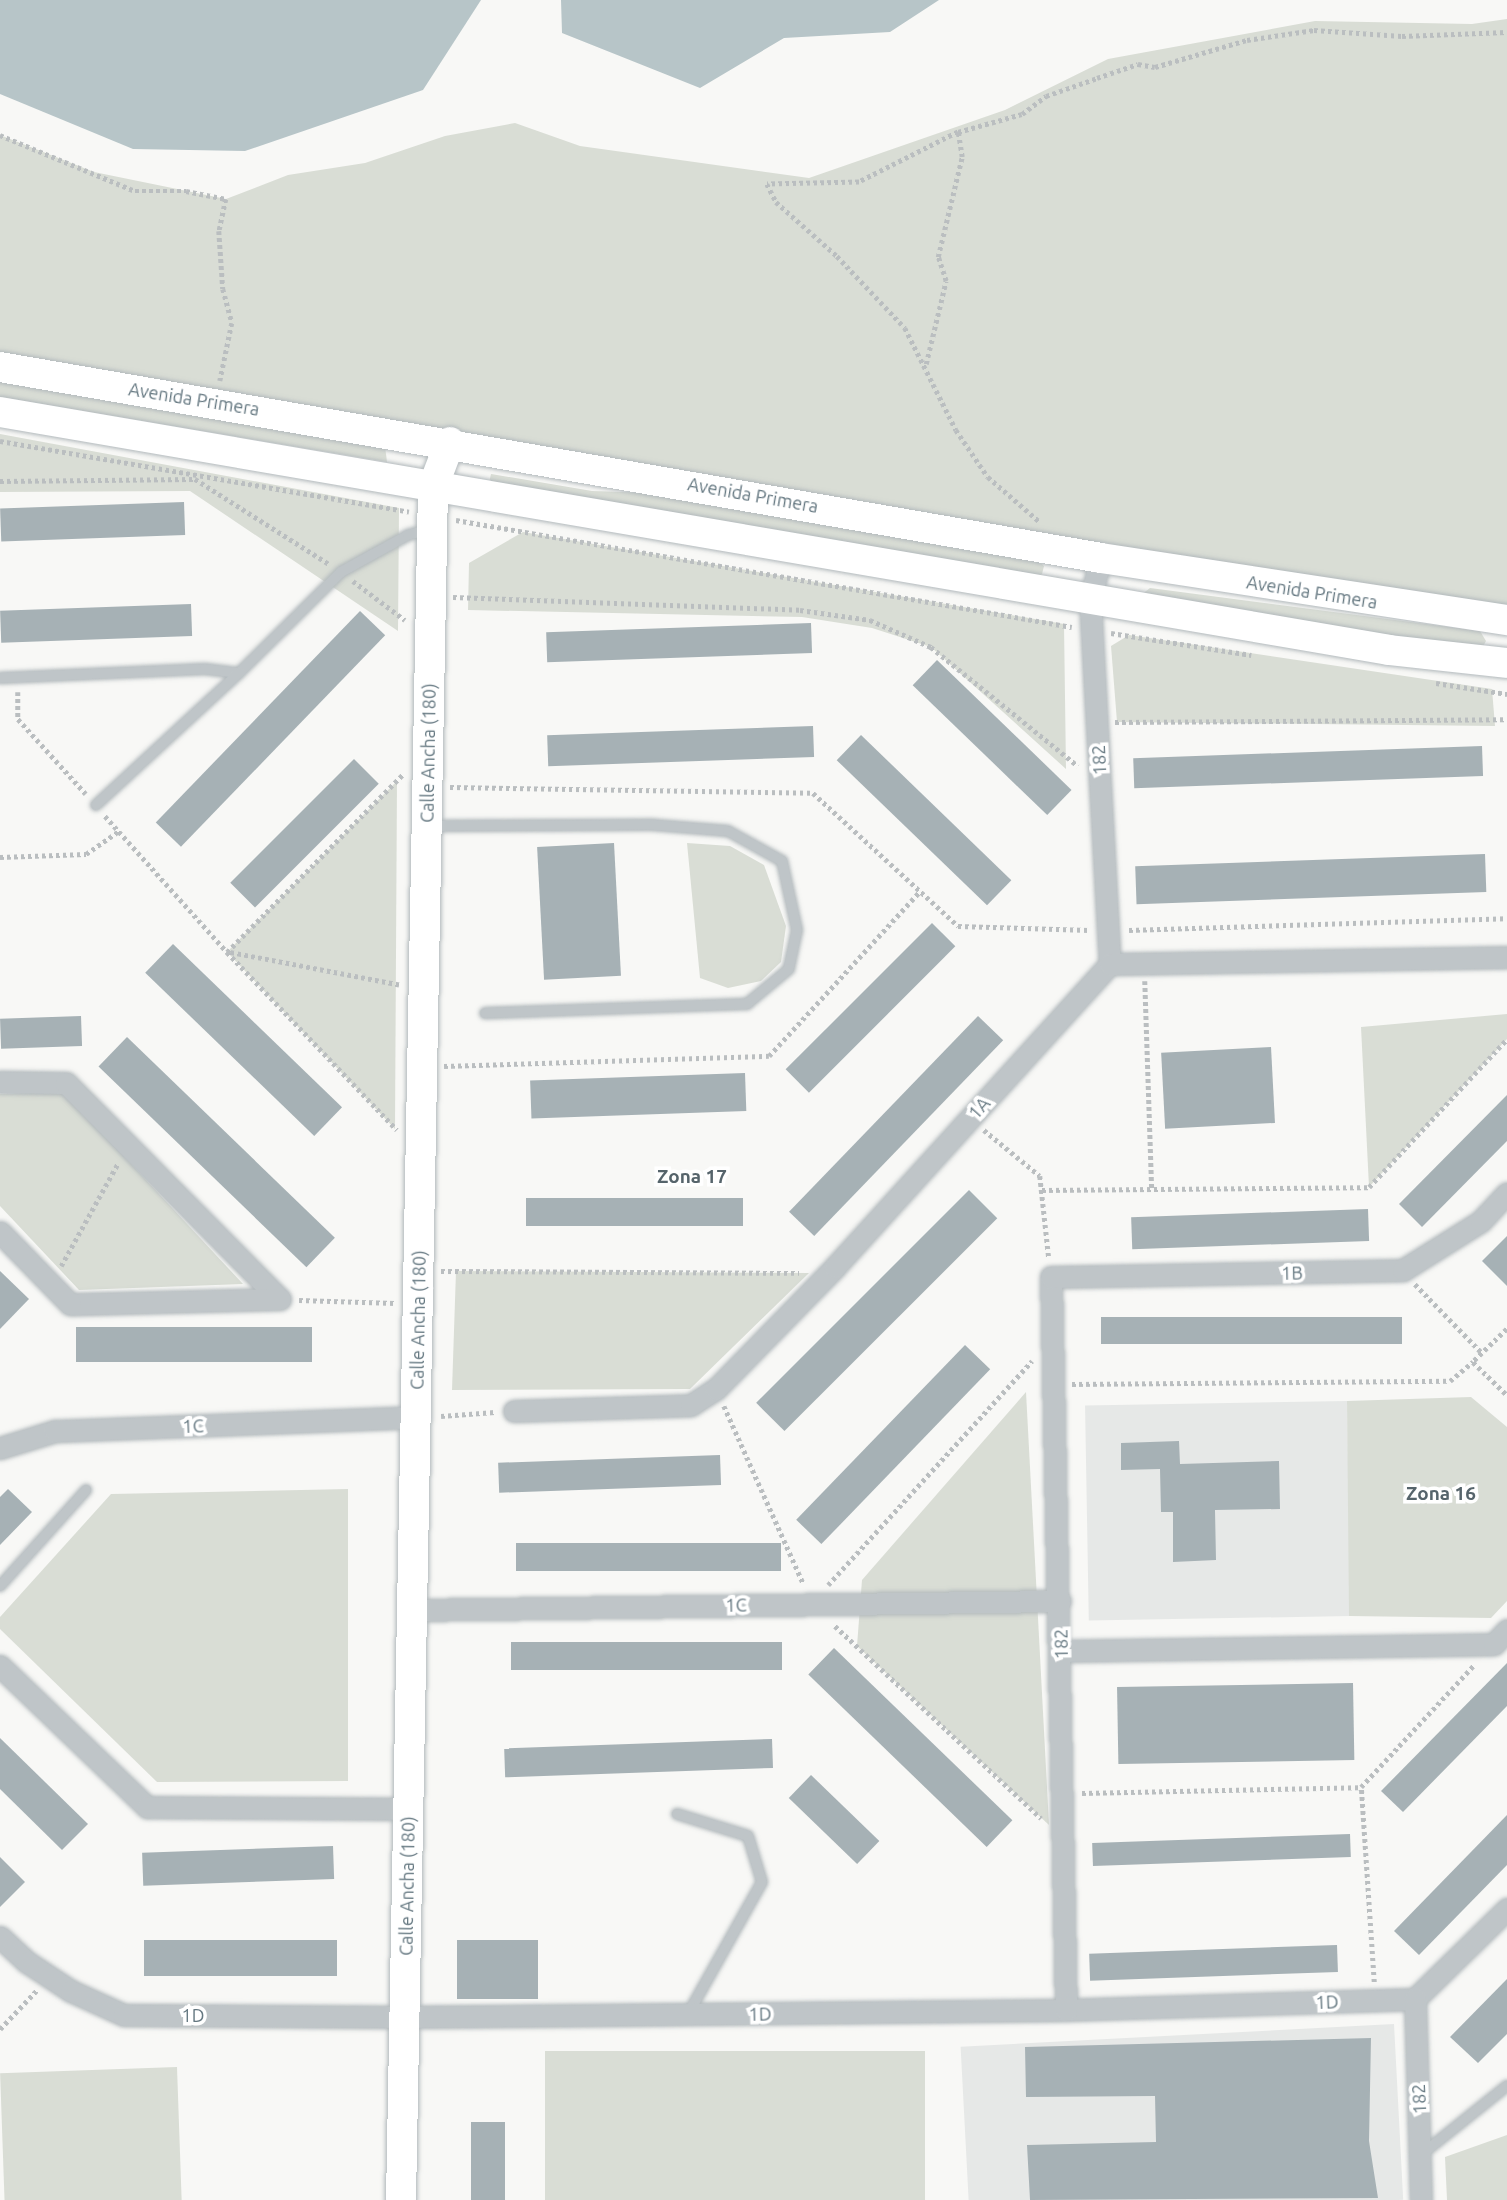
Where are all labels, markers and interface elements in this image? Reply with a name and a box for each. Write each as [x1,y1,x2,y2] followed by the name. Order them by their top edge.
[127,378,261,420] street label: Avenida Primera
[686,473,820,517] street label: Avenida Primera
[1245,571,1379,613] street label: Avenida Primera
[416,683,440,823] street label: Calle Ancha (180)
[1087,744,1111,776] street label: 182
[964,1093,994,1123] street label: 1A
[657,1166,727,1188] district label: Zona 17
[406,1250,430,1390] street label: Calle Ancha (180)
[1281,1262,1303,1284] street label: 1B
[182,1415,204,1437] street label: 1C
[1406,1483,1476,1505] district label: Zona 16
[725,1594,747,1616] street label: 1C
[1050,1629,1072,1659] street label: 182
[395,1816,419,1956] street label: Calle Ancha (180)
[1315,1991,1339,2013] street label: 1D
[748,2003,772,2025] street label: 1D
[182,2004,204,2026] street label: 1D
[1407,2083,1431,2115] street label: 182

